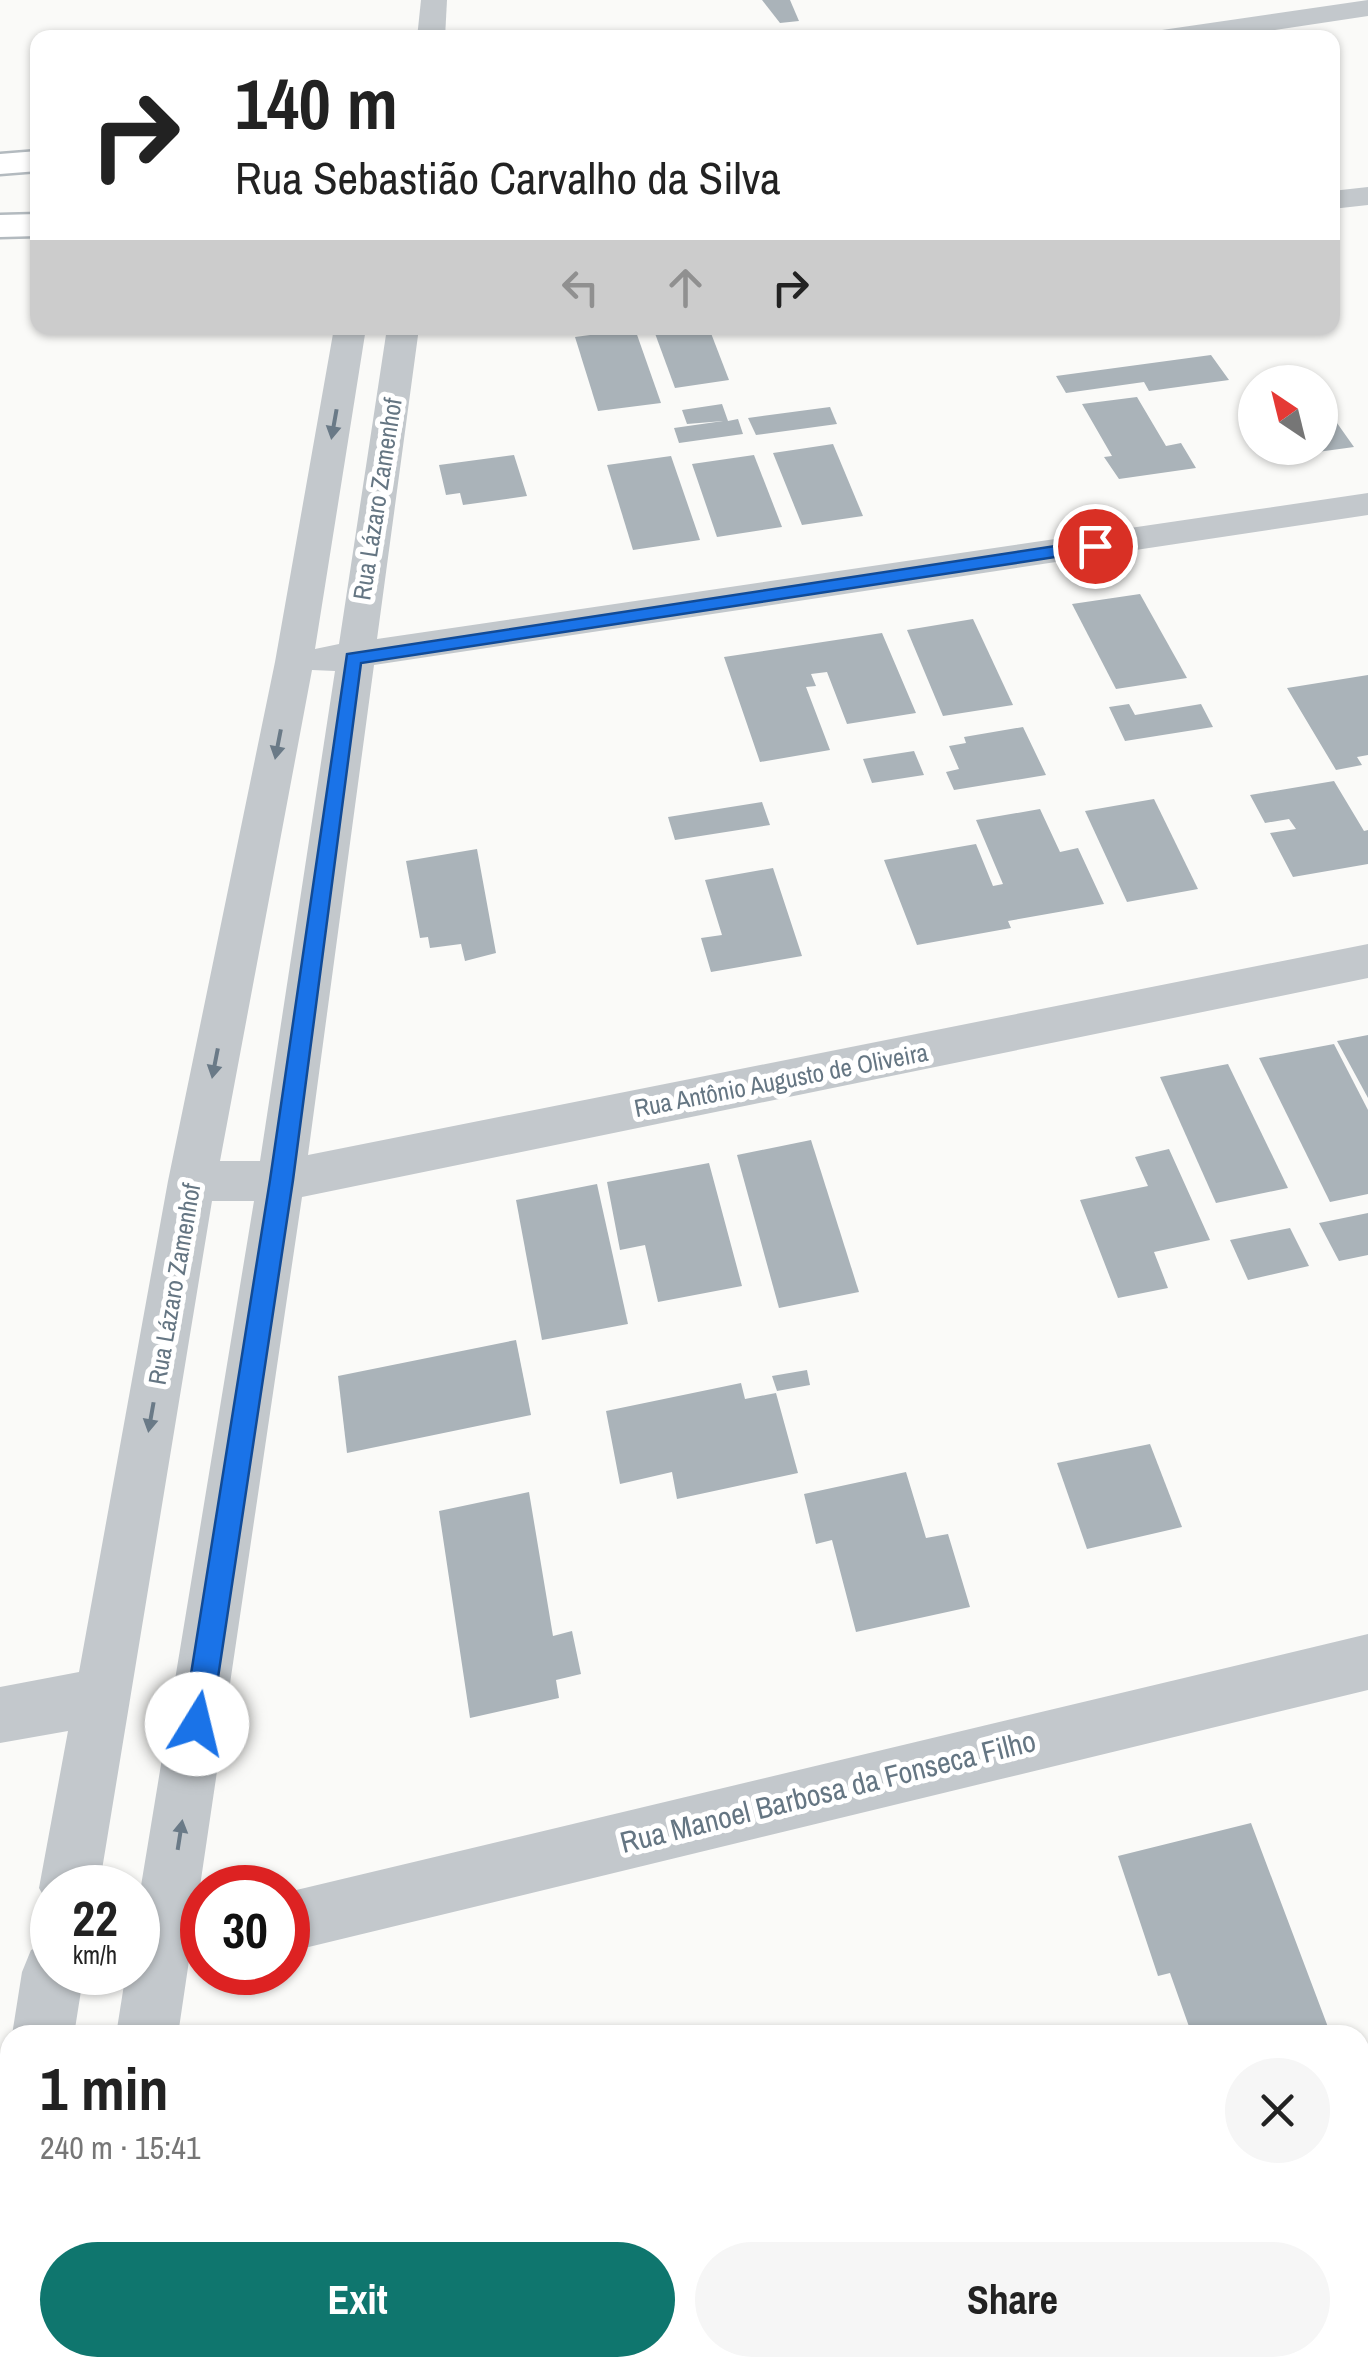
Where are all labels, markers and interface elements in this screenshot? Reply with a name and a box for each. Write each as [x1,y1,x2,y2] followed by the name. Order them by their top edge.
[235,57,398,151] text: 140 m
[70,70,200,200] icon: right
[235,147,781,208] text: Rua Sebastião Carvalho da Silva
[553,260,608,315] icon: left
[658,260,713,315] icon: ahead
[763,260,818,315] icon: right
[1238,365,1338,465] north arrow
[1238,365,1338,465] map controls
[344,395,410,602] street label: Rua Lázaro Zamenhof
[326,408,341,440] one-way arrow
[1053,504,1138,589] pin
[1068,519,1123,574] icon: arrive
[269,729,285,760] one-way arrow
[631,1035,931,1125] street label: Rua Antônio Augusto de Oliveira
[207,1048,223,1079] one-way arrow
[140,1180,209,1387] street label: Rua Lázaro Zamenhof
[143,1402,158,1433] one-way arrow
[145,1672,249,1776] position arrow
[616,1720,1040,1862] street label: Rua Manoel Barbosa da Fonseca Filho
[173,1819,188,1850] one-way arrow
[180,1865,310,1995] speed limit sign: 30
[72,1884,118,1952] text: 22
[73,1938,117,1972] text: km/h
[40,2048,169,2129] text: 1 min
[1225,2058,1330,2163] button: close
[40,2126,200,2169] text: 240 m · 15:41
[40,2242,675,2357] button: Exit
[695,2242,1330,2357] button: Share

